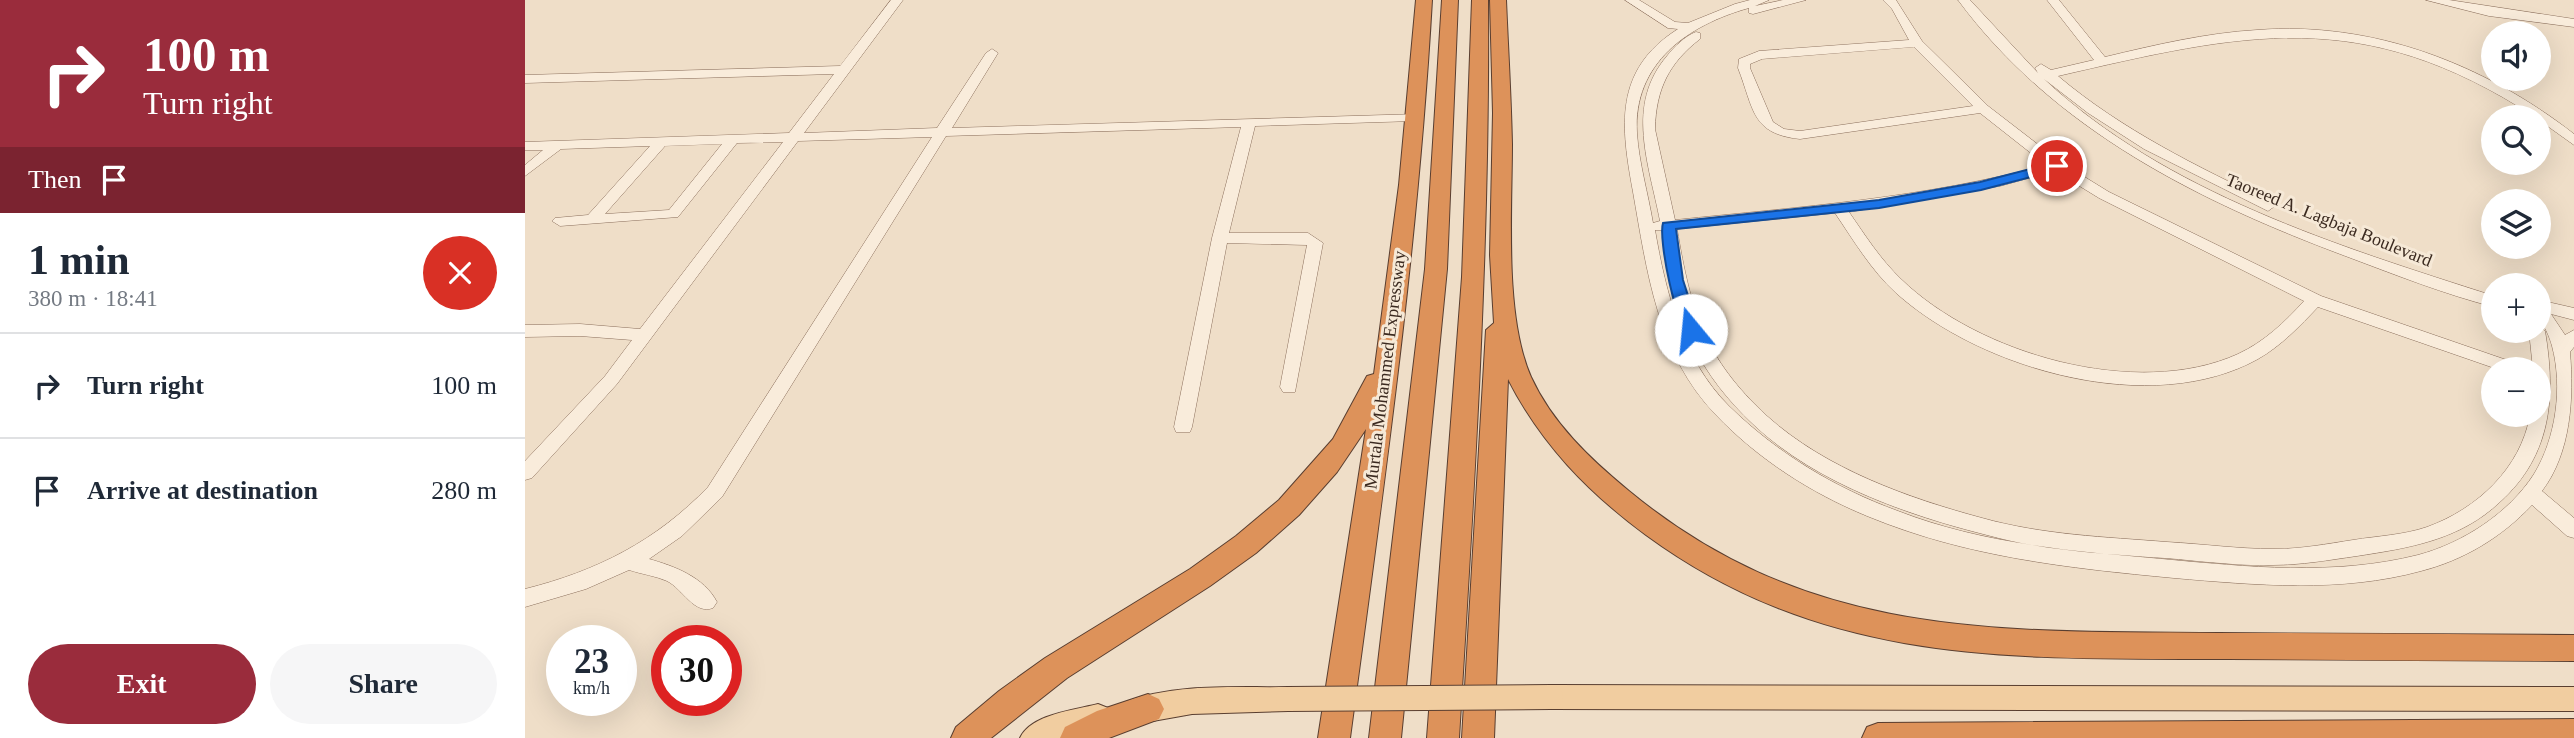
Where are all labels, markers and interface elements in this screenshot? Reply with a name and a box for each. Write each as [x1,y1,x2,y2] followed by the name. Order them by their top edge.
[2481,21,2551,427] map controls
[2481,21,2551,91] button: sound
[143,27,270,82] text: 100 m
[28,28,119,119] icon: right
[143,85,273,121] text: Turn right
[2481,105,2551,175] button: search
[2027,136,2087,196] pin
[2038,147,2076,185] icon: arrive
[95,161,133,199] icon: arrive
[28,165,81,194] text: Then
[2223,169,2435,271] street label: Taoreed A. Lagbaja Boulevard
[2481,189,2551,259] button: layers
[423,236,497,310] button: close
[28,237,130,283] text: 1 min
[1360,250,1410,490] street label: Murtala Mohammed Expressway
[2481,273,2551,343] button: +
[28,286,158,311] text: 380 m · 18:41
[1654,293,1728,367] position arrow
[2481,357,2551,427] button: −
[28,367,66,405] icon: right
[87,371,204,400] text: Turn right
[431,371,497,400] text: 100 m
[28,472,66,510] icon: arrive
[87,476,318,505] text: Arrive at destination
[431,476,497,505] text: 280 m
[651,625,742,716] speed limit sign: 30
[574,642,609,681] text: 23
[28,644,256,724] button: Exit
[270,644,497,724] button: Share
[573,678,610,698] text: km/h

